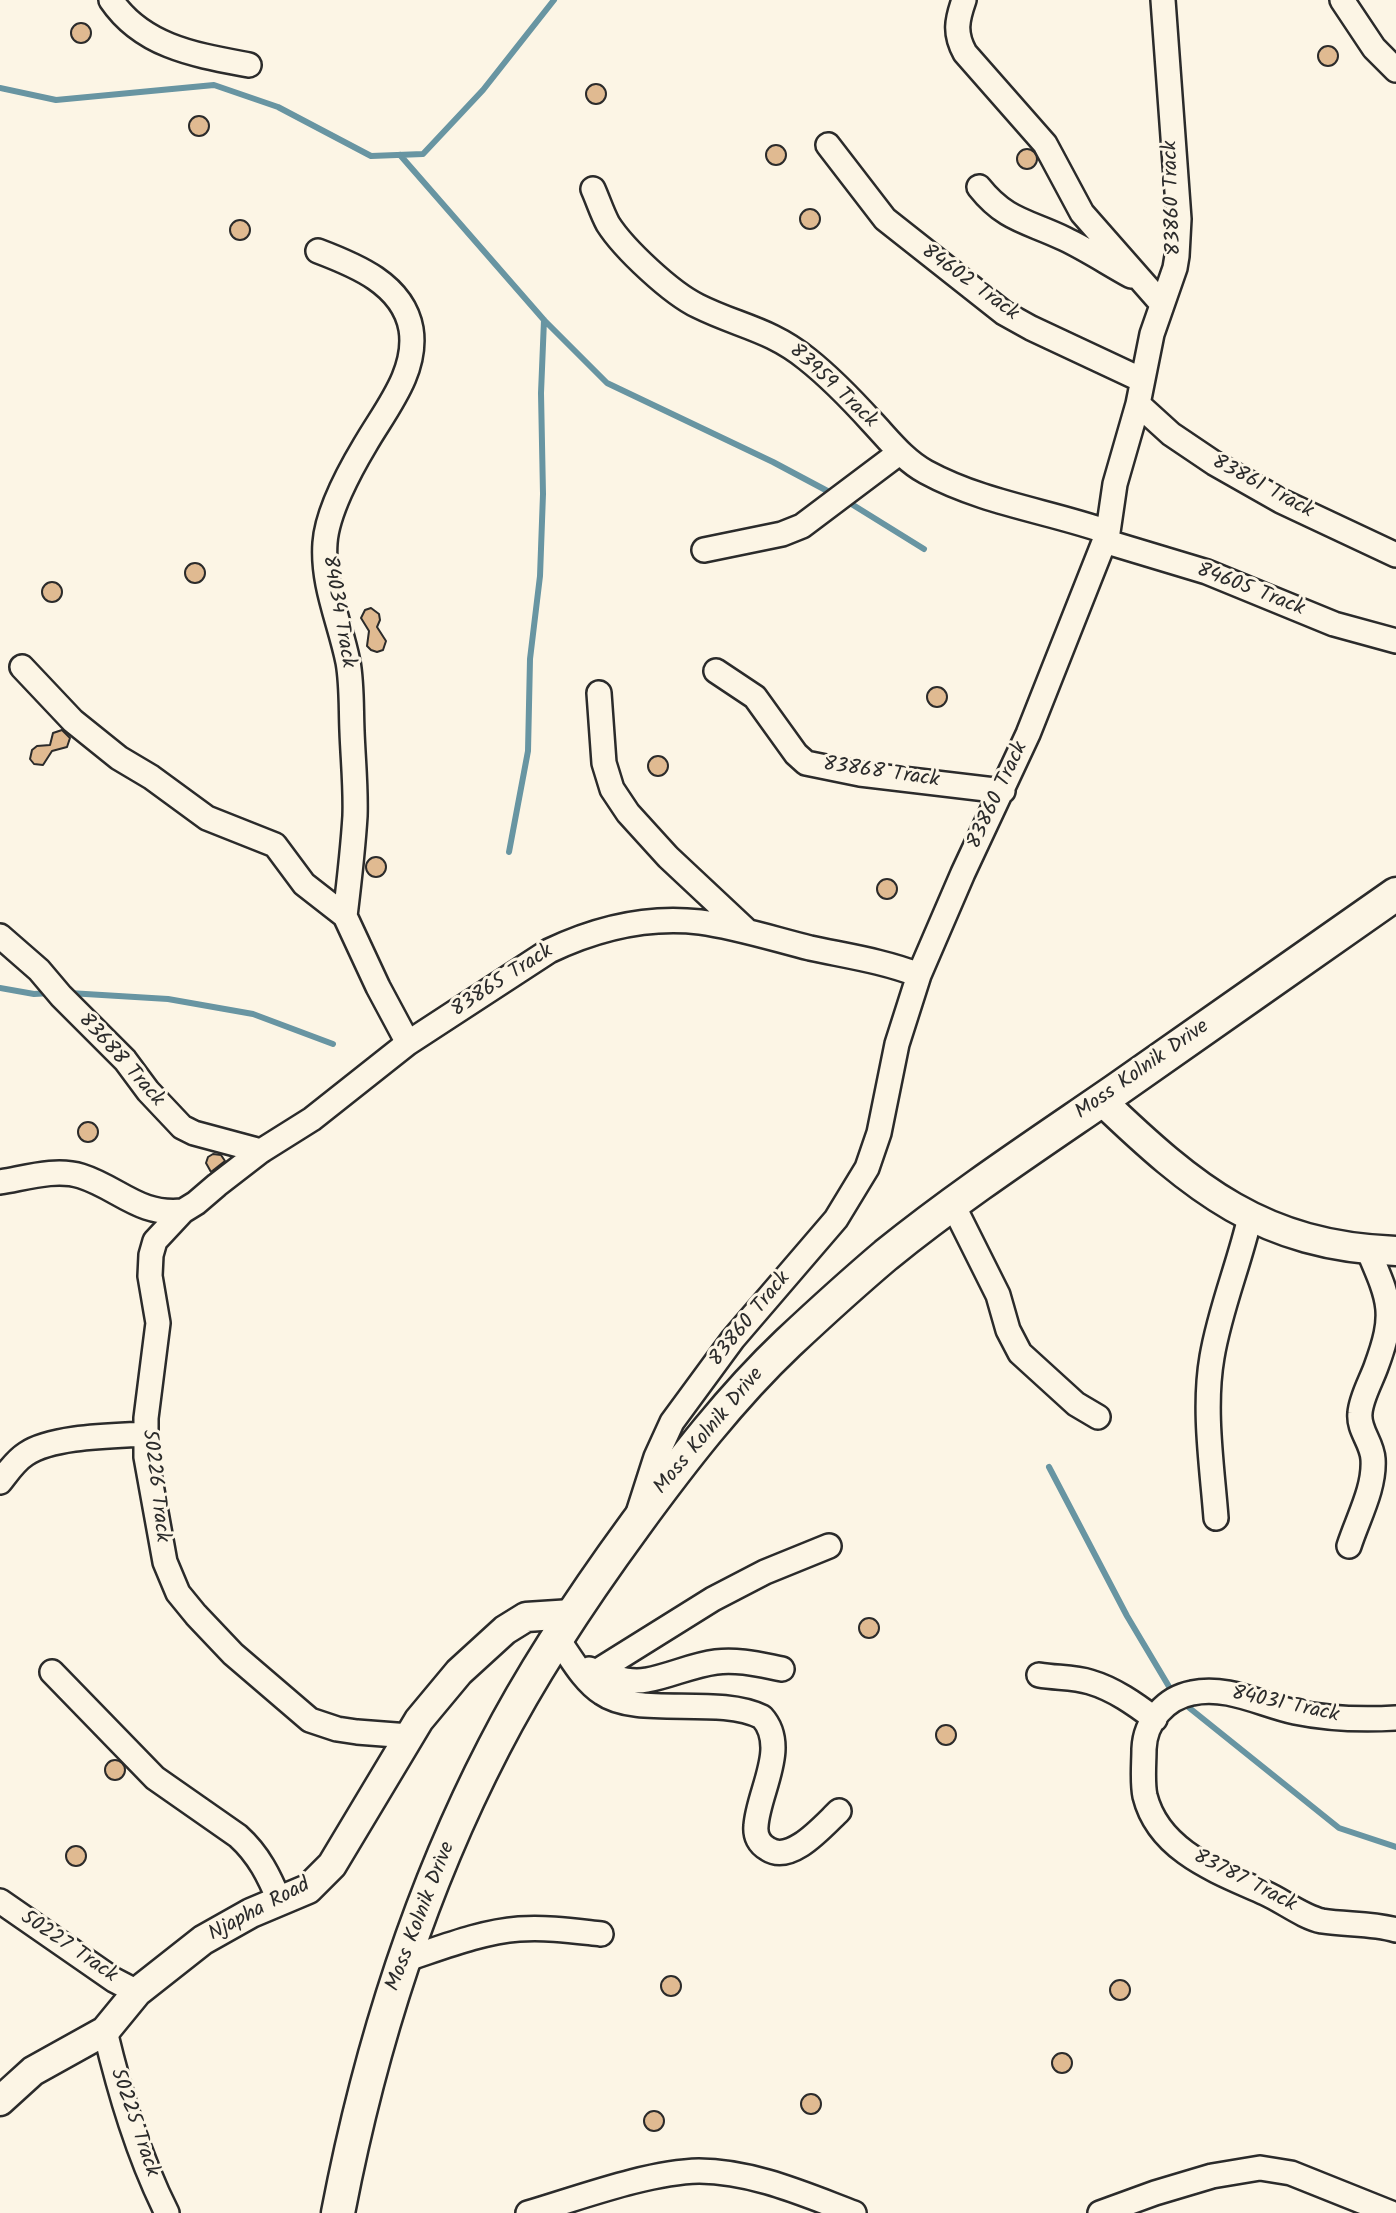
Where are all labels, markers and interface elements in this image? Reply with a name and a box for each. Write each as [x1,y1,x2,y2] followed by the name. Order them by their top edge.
[1159,140,1189,256] street label: 83860 Track
[915,240,1023,328] street label: 84602 Track
[782,340,882,434] street label: 83959 Track
[1207,451,1317,525] street label: 83861 Track
[315,554,359,670] street label: 84034 Track
[1193,559,1307,623] street label: 84605 Track
[963,739,1035,853] street label: 83860 Track
[821,753,941,795] street label: 83868 Track
[448,940,558,1024] street label: 83865 Track
[71,1009,169,1113] street label: 83688 Track
[1071,1015,1215,1127] street label: Moss Kolnik Drive
[705,1267,797,1373] street label: 83860 Track
[650,1363,770,1501] street label: Moss Kolnik Drive
[135,1428,173,1544] street label: 50226 Track
[1229,1682,1341,1730] street label: 84031 Track
[382,1839,462,1995] street label: Moss Kolnik Drive
[1188,1845,1300,1919] street label: 83787 Track
[205,1874,315,1948] street label: Njapha Road
[15,1906,121,1990] street label: 50227 Track
[103,2065,163,2181] street label: 50225 Track

